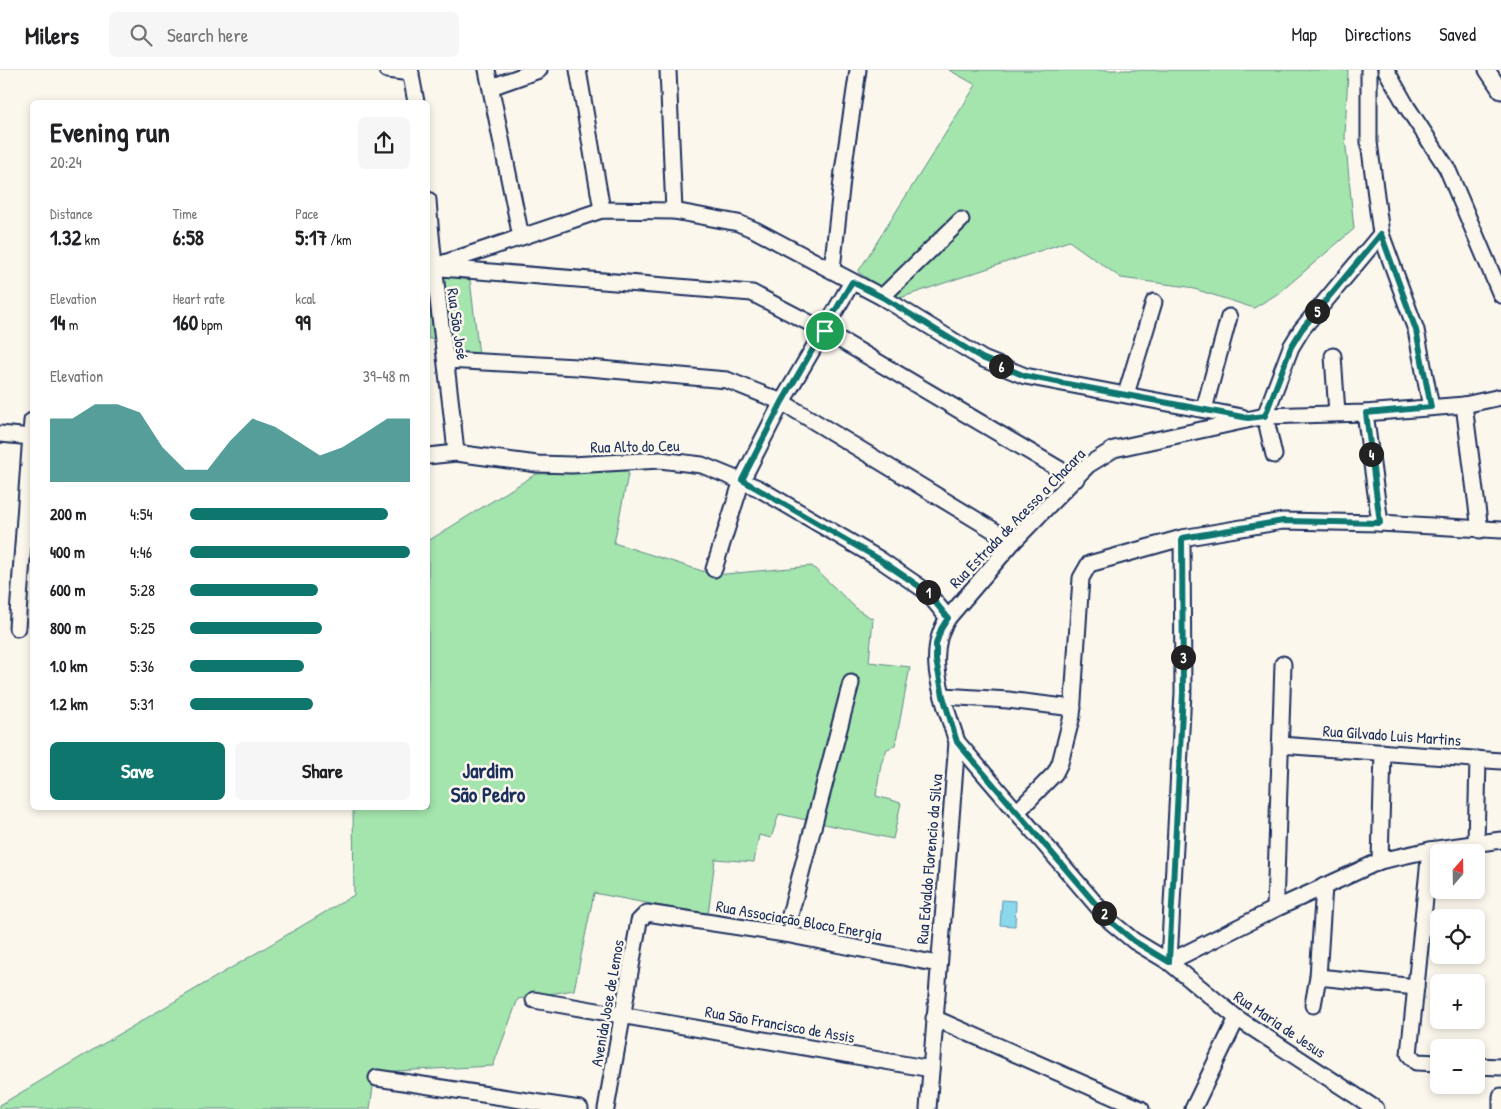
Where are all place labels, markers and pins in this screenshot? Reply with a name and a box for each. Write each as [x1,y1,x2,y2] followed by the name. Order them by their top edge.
[1304,298,1330,324] pin: 5
[804,310,846,352] pin
[988,354,1014,378] pin: 6
[1358,442,1384,466] pin: 4
[916,580,940,604] pin: 1
[1170,644,1196,670] pin: 3
[1092,900,1116,926] pin: 2

